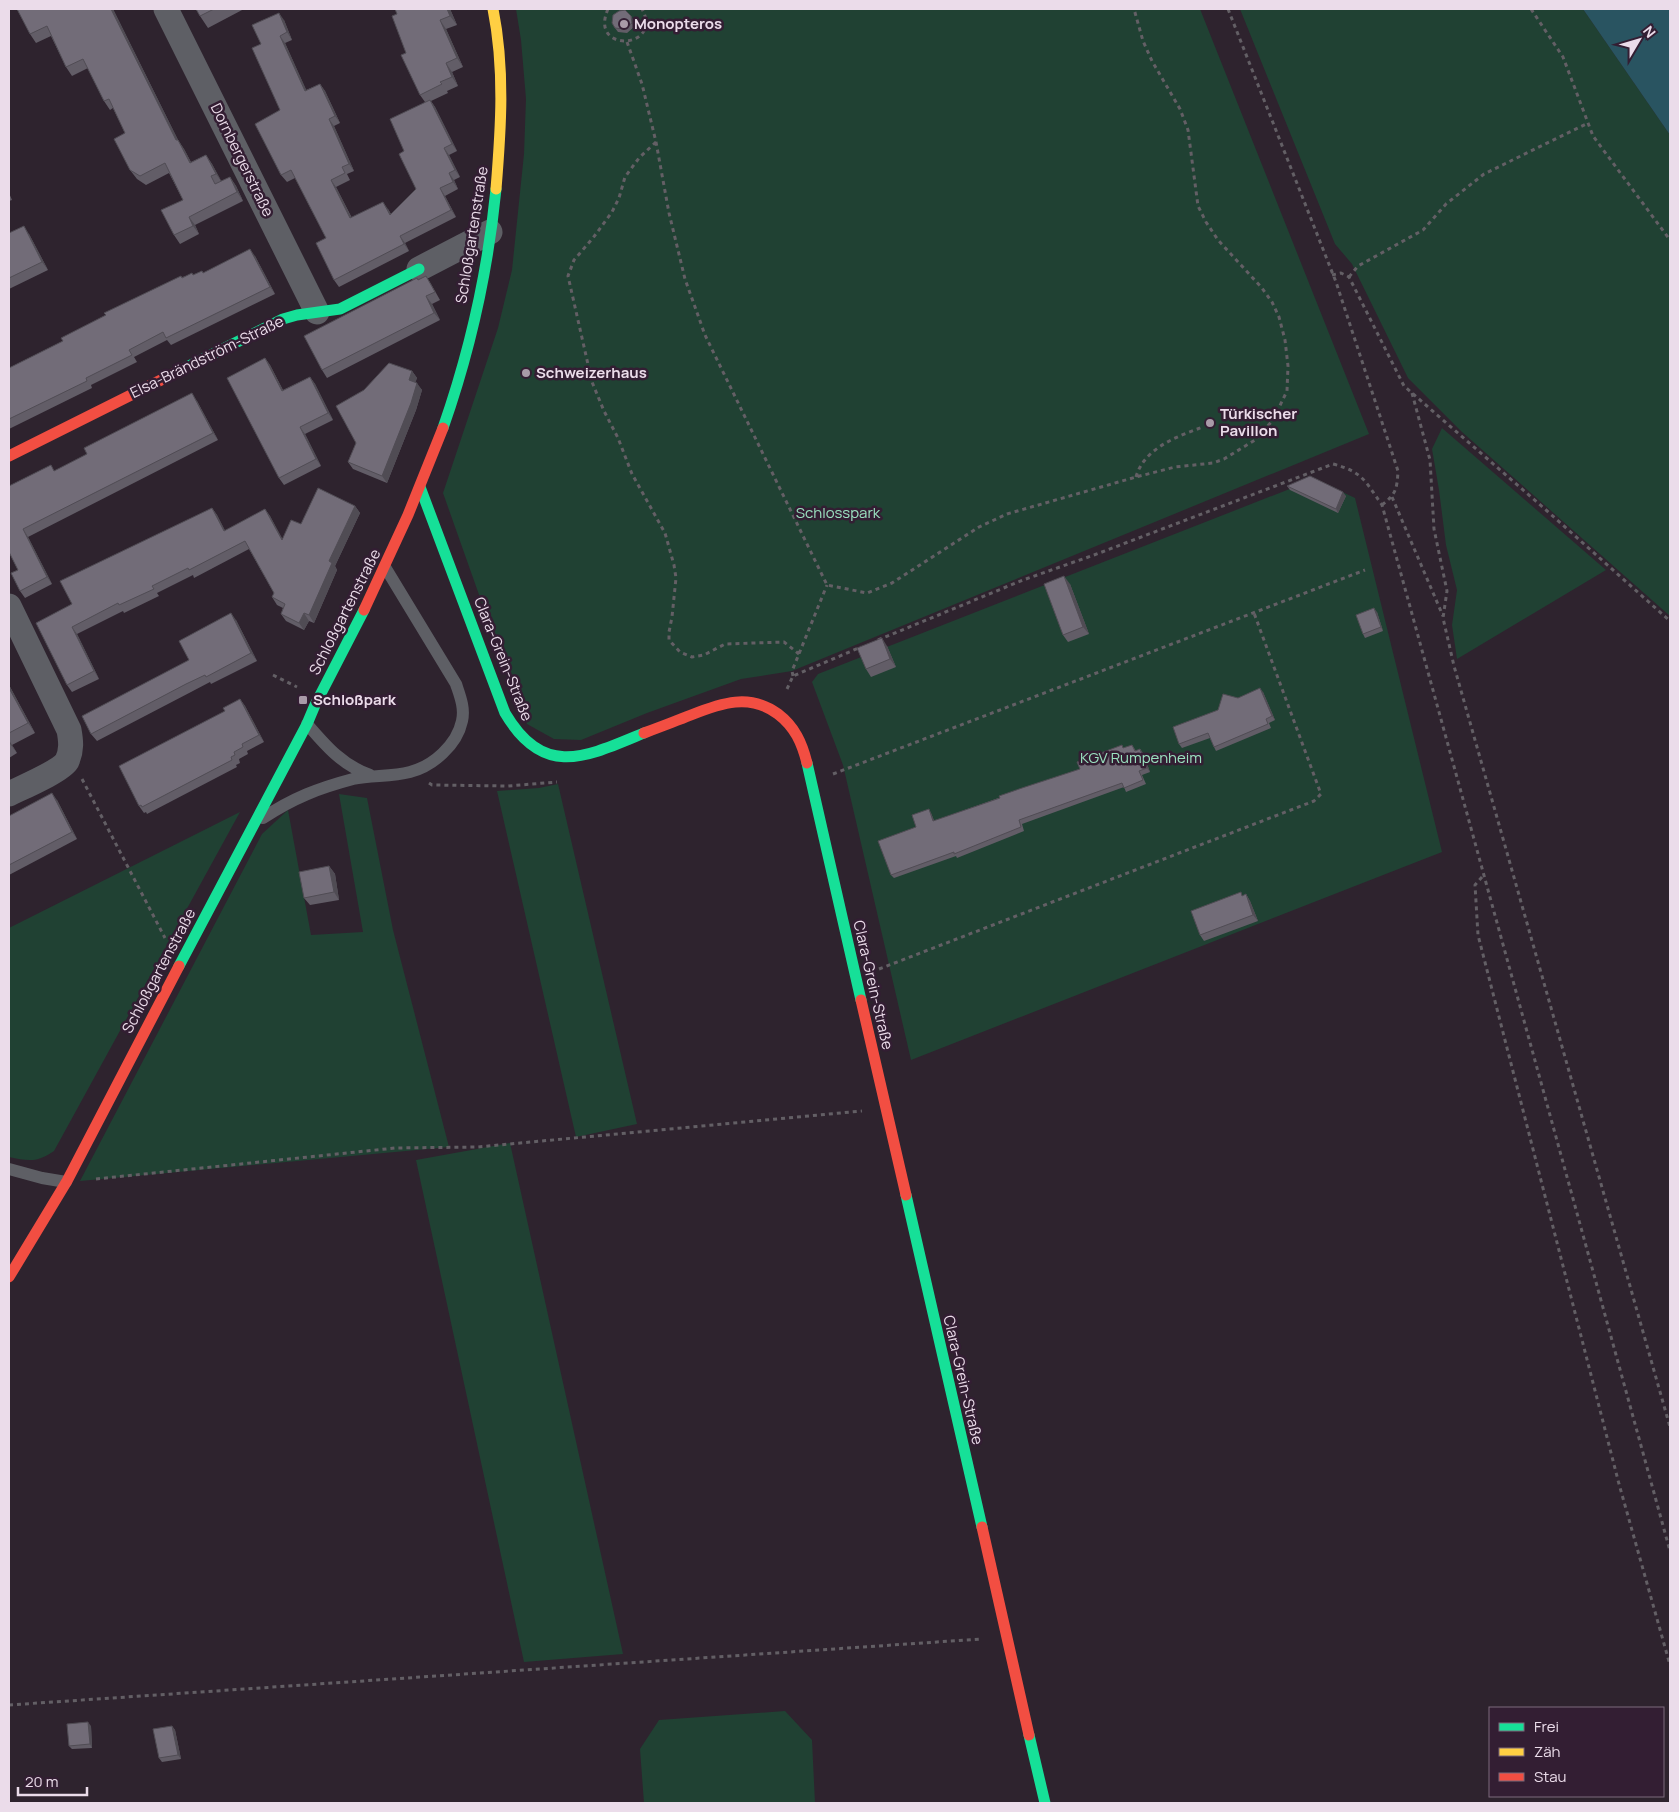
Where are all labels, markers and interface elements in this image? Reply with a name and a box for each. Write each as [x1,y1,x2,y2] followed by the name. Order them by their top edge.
[634,13,722,34] place label: Monopteros
[1614,15,1664,65] north arrow
[618,18,630,30] marker: Monopteros
[1639,22,1660,42] text: N
[206,100,279,220] street label: Dornbergerstraße
[450,165,493,305] street label: Schloßgartenstraße
[126,310,287,403] street label: Elsa-Brändström-Straße
[536,362,647,383] place label: Schweizerhaus
[520,367,532,379] marker: Schweizerhaus
[1220,403,1297,441] place label: Türkischer Pavillon
[1204,417,1216,429] marker: Türkischer Pavillon
[796,502,881,523] park label: Schlosspark
[304,545,385,678] street label: Schloßgartenstraße
[469,594,538,724] street label: Clara-Grein-Straße
[313,689,397,710] place label: Schloßpark
[297,694,309,706] marker: Schloßpark
[1080,747,1202,768] park label: KGV Rumpenheim
[117,904,200,1037] street label: Schloßgartenstraße
[848,918,899,1052] street label: Clara-Grein-Straße
[938,1313,989,1447] street label: Clara-Grein-Straße
[1489,1707,1664,1797] legend
[1534,1716,1559,1737] text: Frei
[1534,1741,1561,1762] text: Zäh
[18,1764,86,1796] scale bar
[1534,1766,1567,1787] text: Stau
[25,1771,58,1792] text: 20 m

